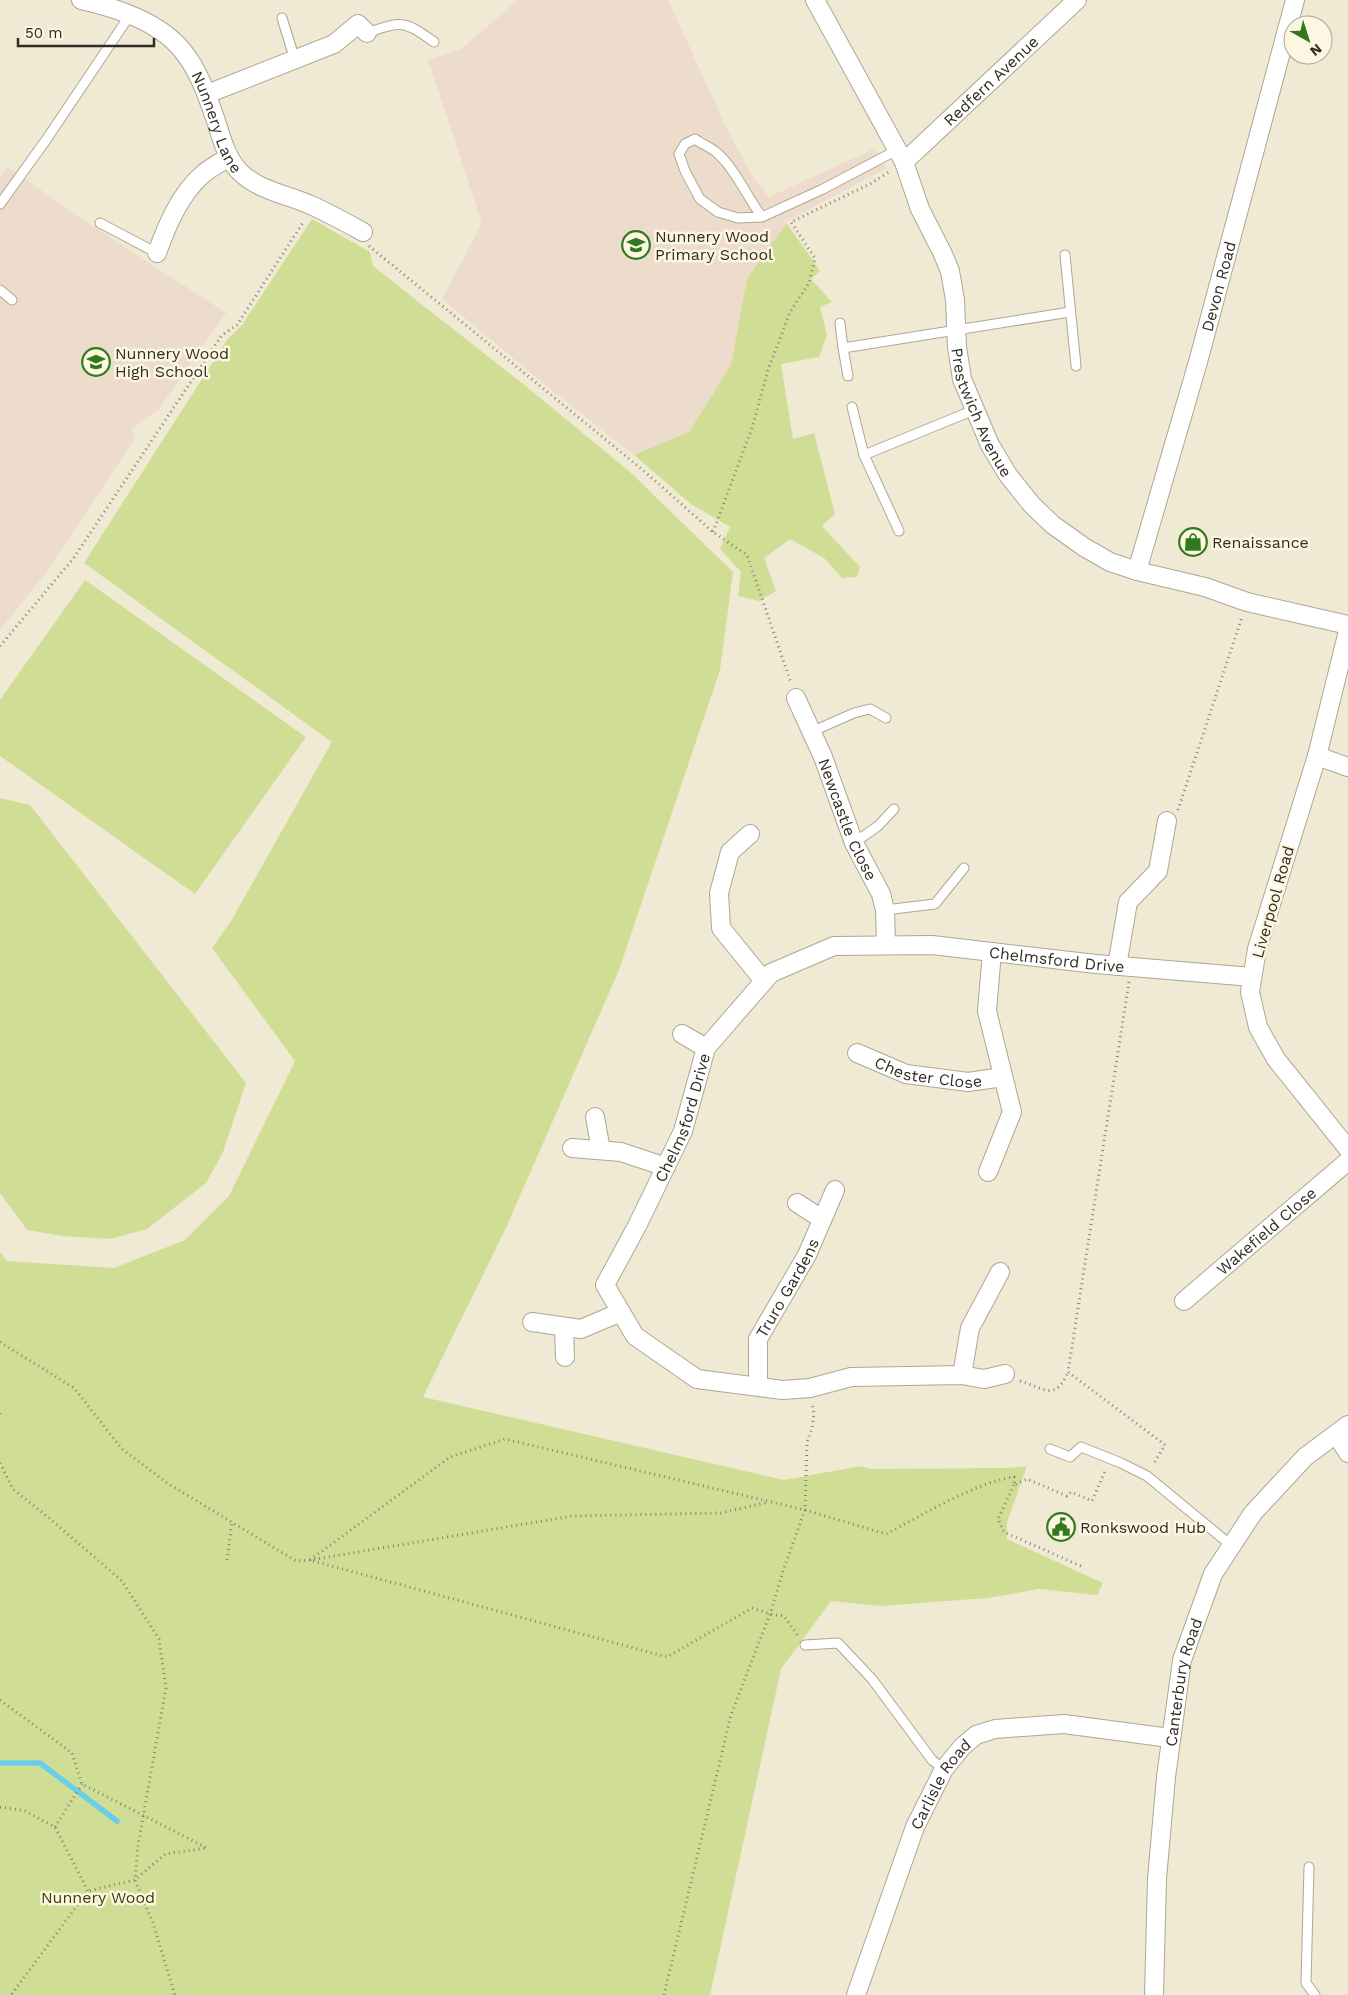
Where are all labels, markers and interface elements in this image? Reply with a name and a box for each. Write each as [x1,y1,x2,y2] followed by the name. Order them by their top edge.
[18,15,154,47] scale bar
[1283,15,1333,65] north arrow
[25,24,62,42] text: 50 m
[940,32,1042,130] street label: Redfern Avenue
[1307,41,1325,60] text: N
[188,68,246,177] street label: Nunnery Lane
[655,227,773,264] place label: Nunnery Wood Primary School
[621,230,651,260] school or university icon: Nunnery Wood Primary School
[1197,239,1239,334] street label: Devon Road
[115,344,229,381] place label: Nunnery Wood High School
[948,346,1016,480] street label: Prestwich Avenue
[81,347,111,377] school or university icon: Nunnery Wood High School
[1178,527,1208,557] shop icon: Renaissance
[1212,533,1309,552] place label: Renaissance
[815,756,881,883] street label: Newcastle Close
[1248,844,1298,960] street label: Liverpool Road
[988,942,1125,976] street label: Chelmsford Drive
[650,1051,714,1185] street label: Chelmsford Drive
[872,1052,983,1092] street label: Chester Close
[1212,1183,1320,1279] street label: Wakefield Close
[752,1235,823,1341] street label: Truro Gardens
[1046,1512,1076,1542] public building icon: Ronkswood Hub
[1080,1518,1206,1537] place label: Ronkswood Hub
[1161,1615,1206,1748] street label: Canterbury Road
[906,1735,974,1833] street label: Carlisle Road
[41,1888,155,1907] park label: Nunnery Wood

